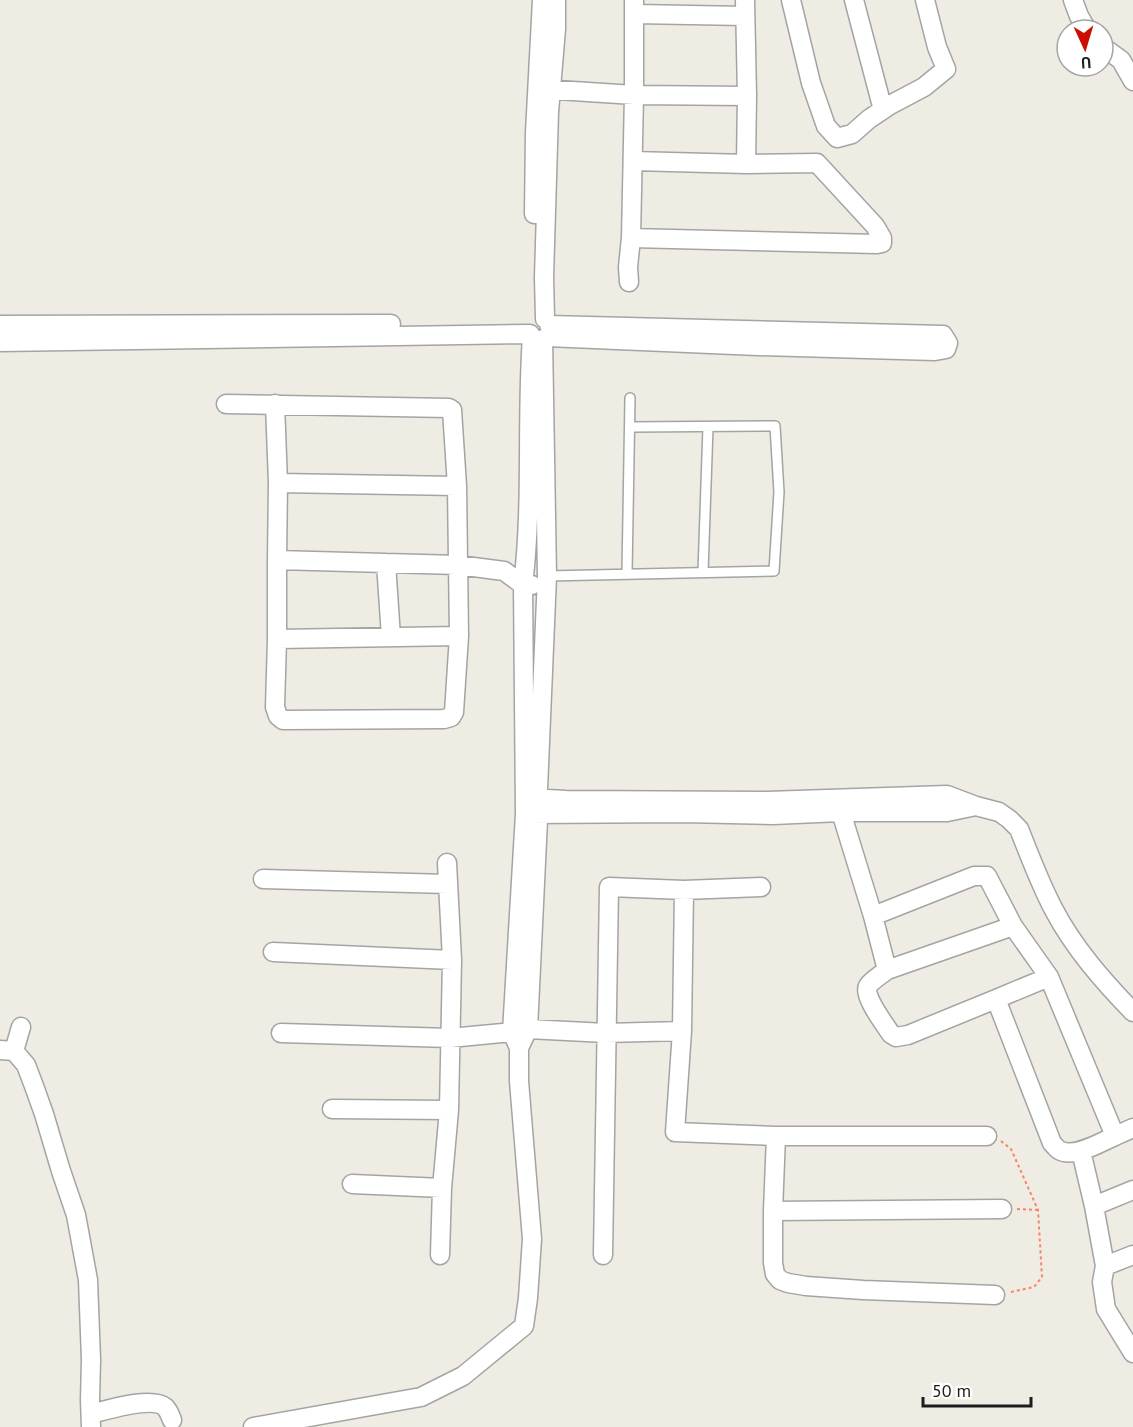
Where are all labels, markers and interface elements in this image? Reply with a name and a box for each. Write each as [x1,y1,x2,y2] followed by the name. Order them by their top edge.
[1055,18,1115,78] north arrow
[1080,53,1092,73] text: U
[923,1370,1031,1408] scale bar
[932,1379,971,1402] text: 50 m

